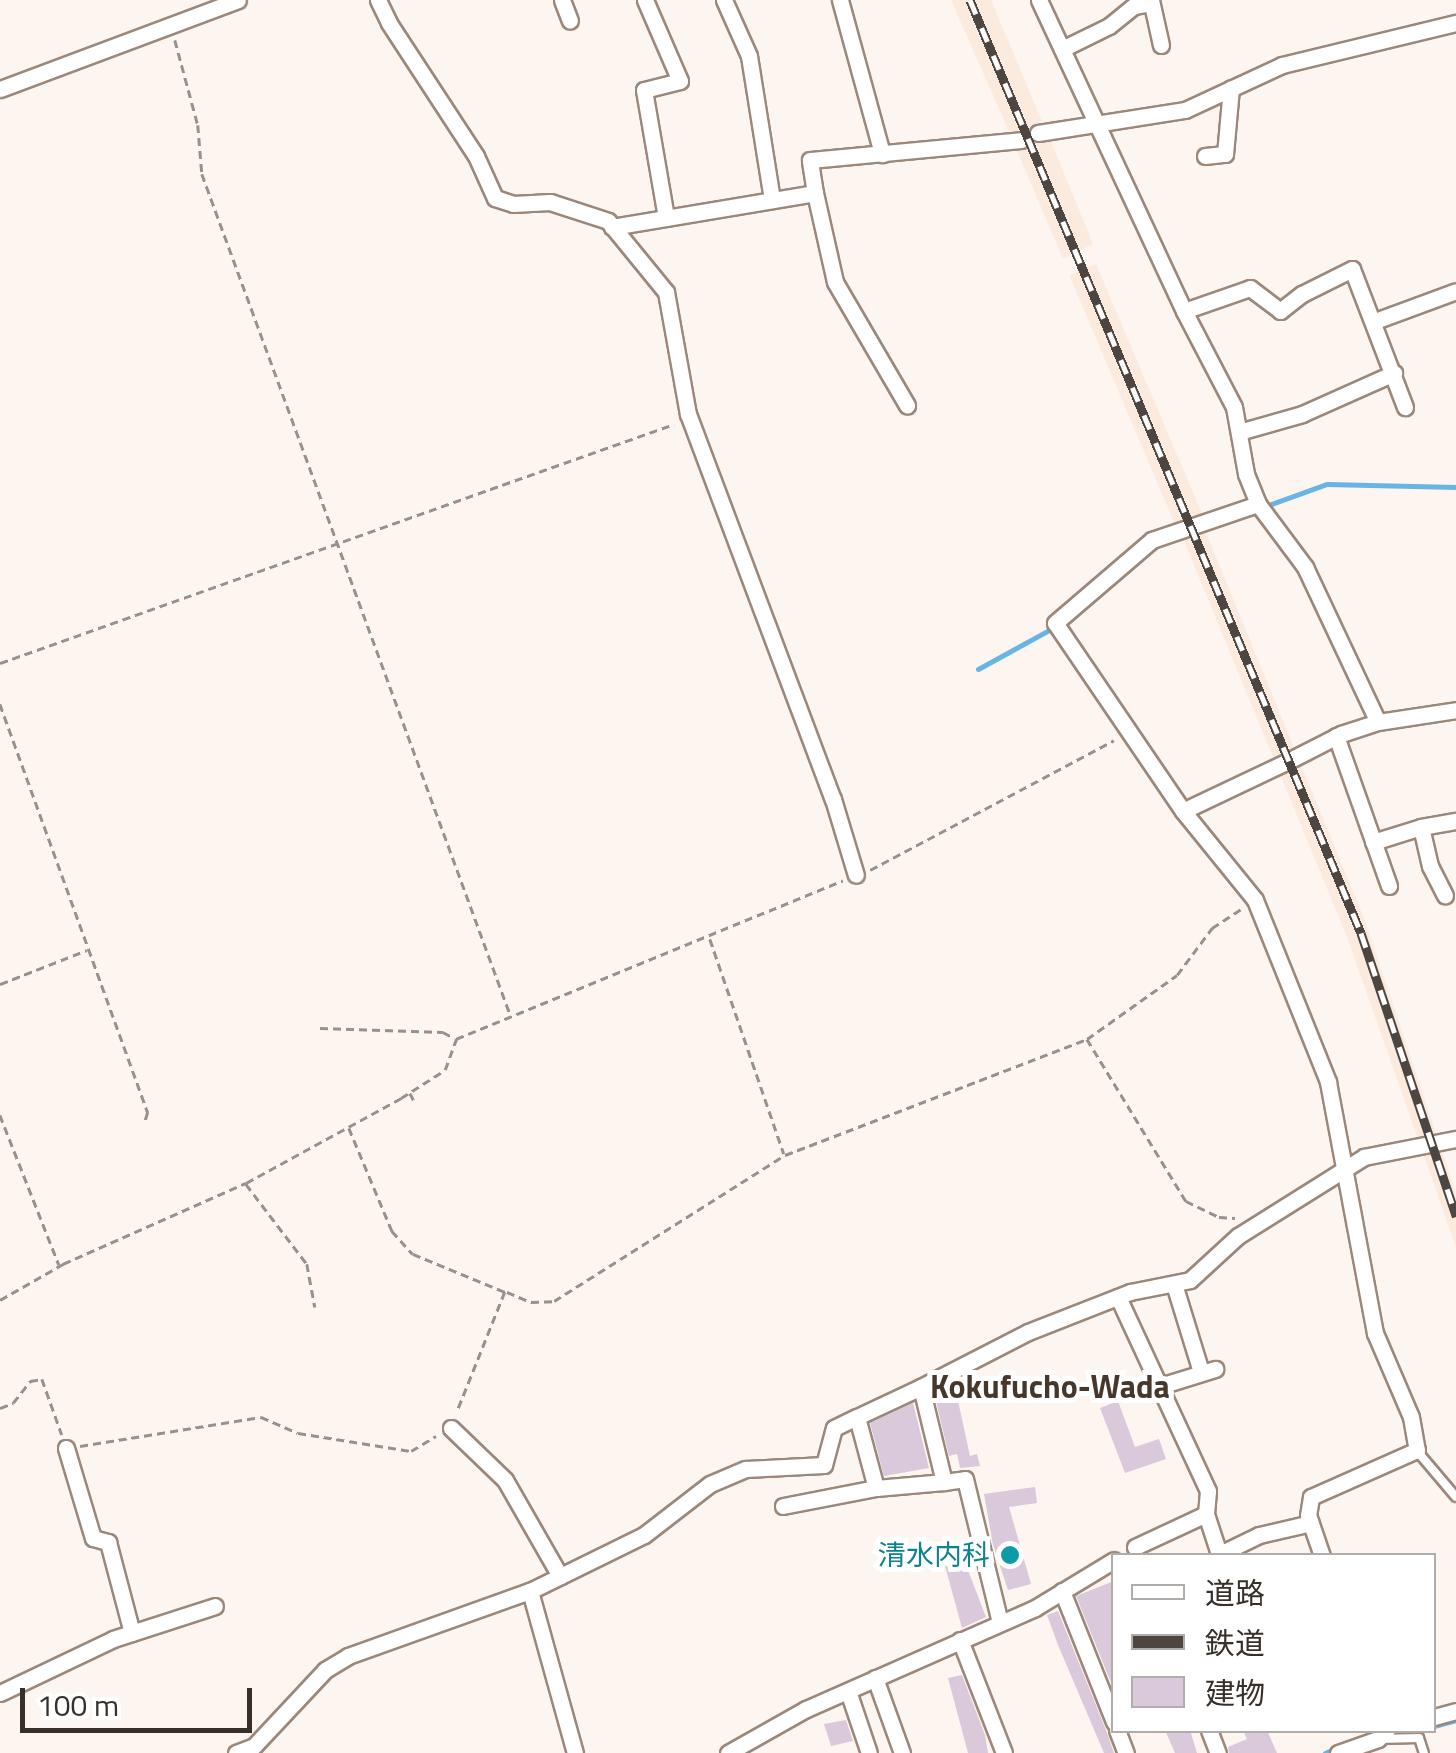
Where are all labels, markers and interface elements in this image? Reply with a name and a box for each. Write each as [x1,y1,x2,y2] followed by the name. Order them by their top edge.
[930,1367,1170,1405] district label: Kokufucho-Wada
[878,1538,990,1572] place label: 清水内科
[999,1544,1021,1566] marker: 清水内科
[1111,1553,1436,1733] legend
[1205,1570,1265,1616] text: 道路
[1205,1620,1265,1666] text: 鉄道
[25,1668,258,1730] scale bar
[1205,1670,1265,1716] text: 建物
[37,1682,119,1728] text: 100 m

